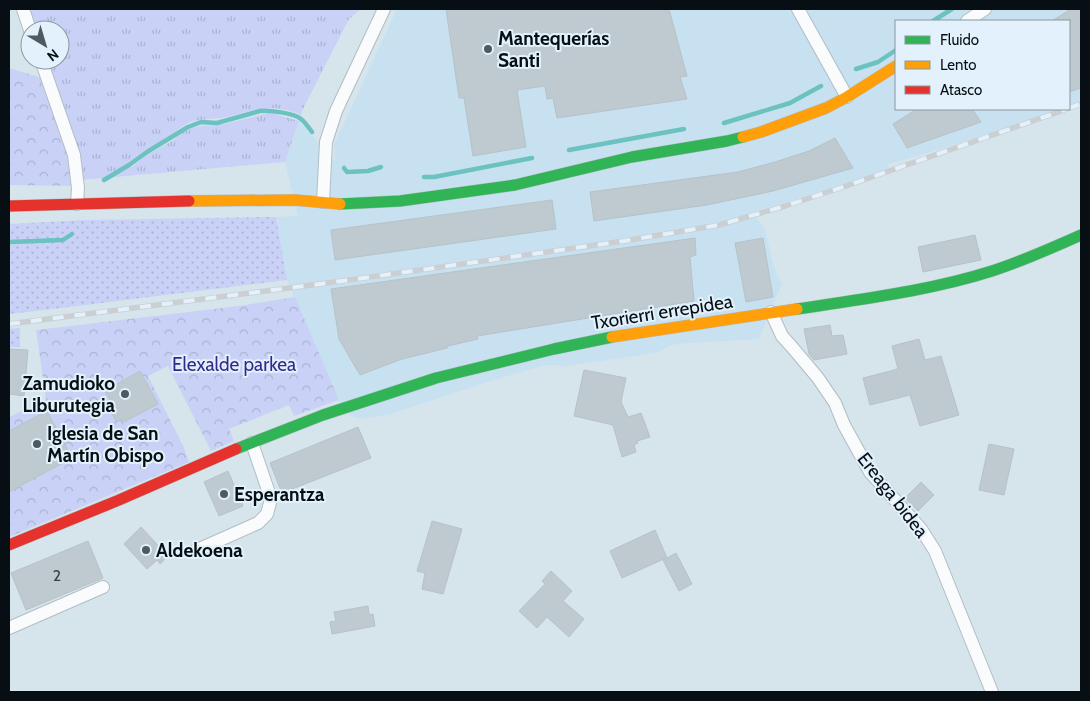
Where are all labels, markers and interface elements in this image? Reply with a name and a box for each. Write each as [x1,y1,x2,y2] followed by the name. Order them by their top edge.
[20,20,70,70] north arrow
[895,20,1070,110] legend
[498,27,609,72] place label: Mantequerías Santi
[940,31,979,49] text: Fluido
[482,43,494,55] marker: Mantequerías Santi
[44,45,62,65] text: N
[940,56,977,74] text: Lento
[940,81,982,99] text: Atasco
[590,289,734,335] street label: Txorierri errepidea
[172,353,296,376] park label: Elexalde parkea
[22,372,116,417] place label: Zamudioko Liburutegia
[119,388,131,400] marker: Zamudioko Liburutegia
[47,422,164,467] place label: Iglesia de San Martín Obispo
[31,438,43,450] marker: Iglesia de San Martín Obispo
[853,448,933,542] street label: Ereaga bidea
[234,483,325,506] place label: Esperantza
[218,488,230,500] marker: Esperantza
[156,539,243,562] place label: Aldekoena
[140,544,152,556] marker: Aldekoena
[53,566,61,585] house number: 2

